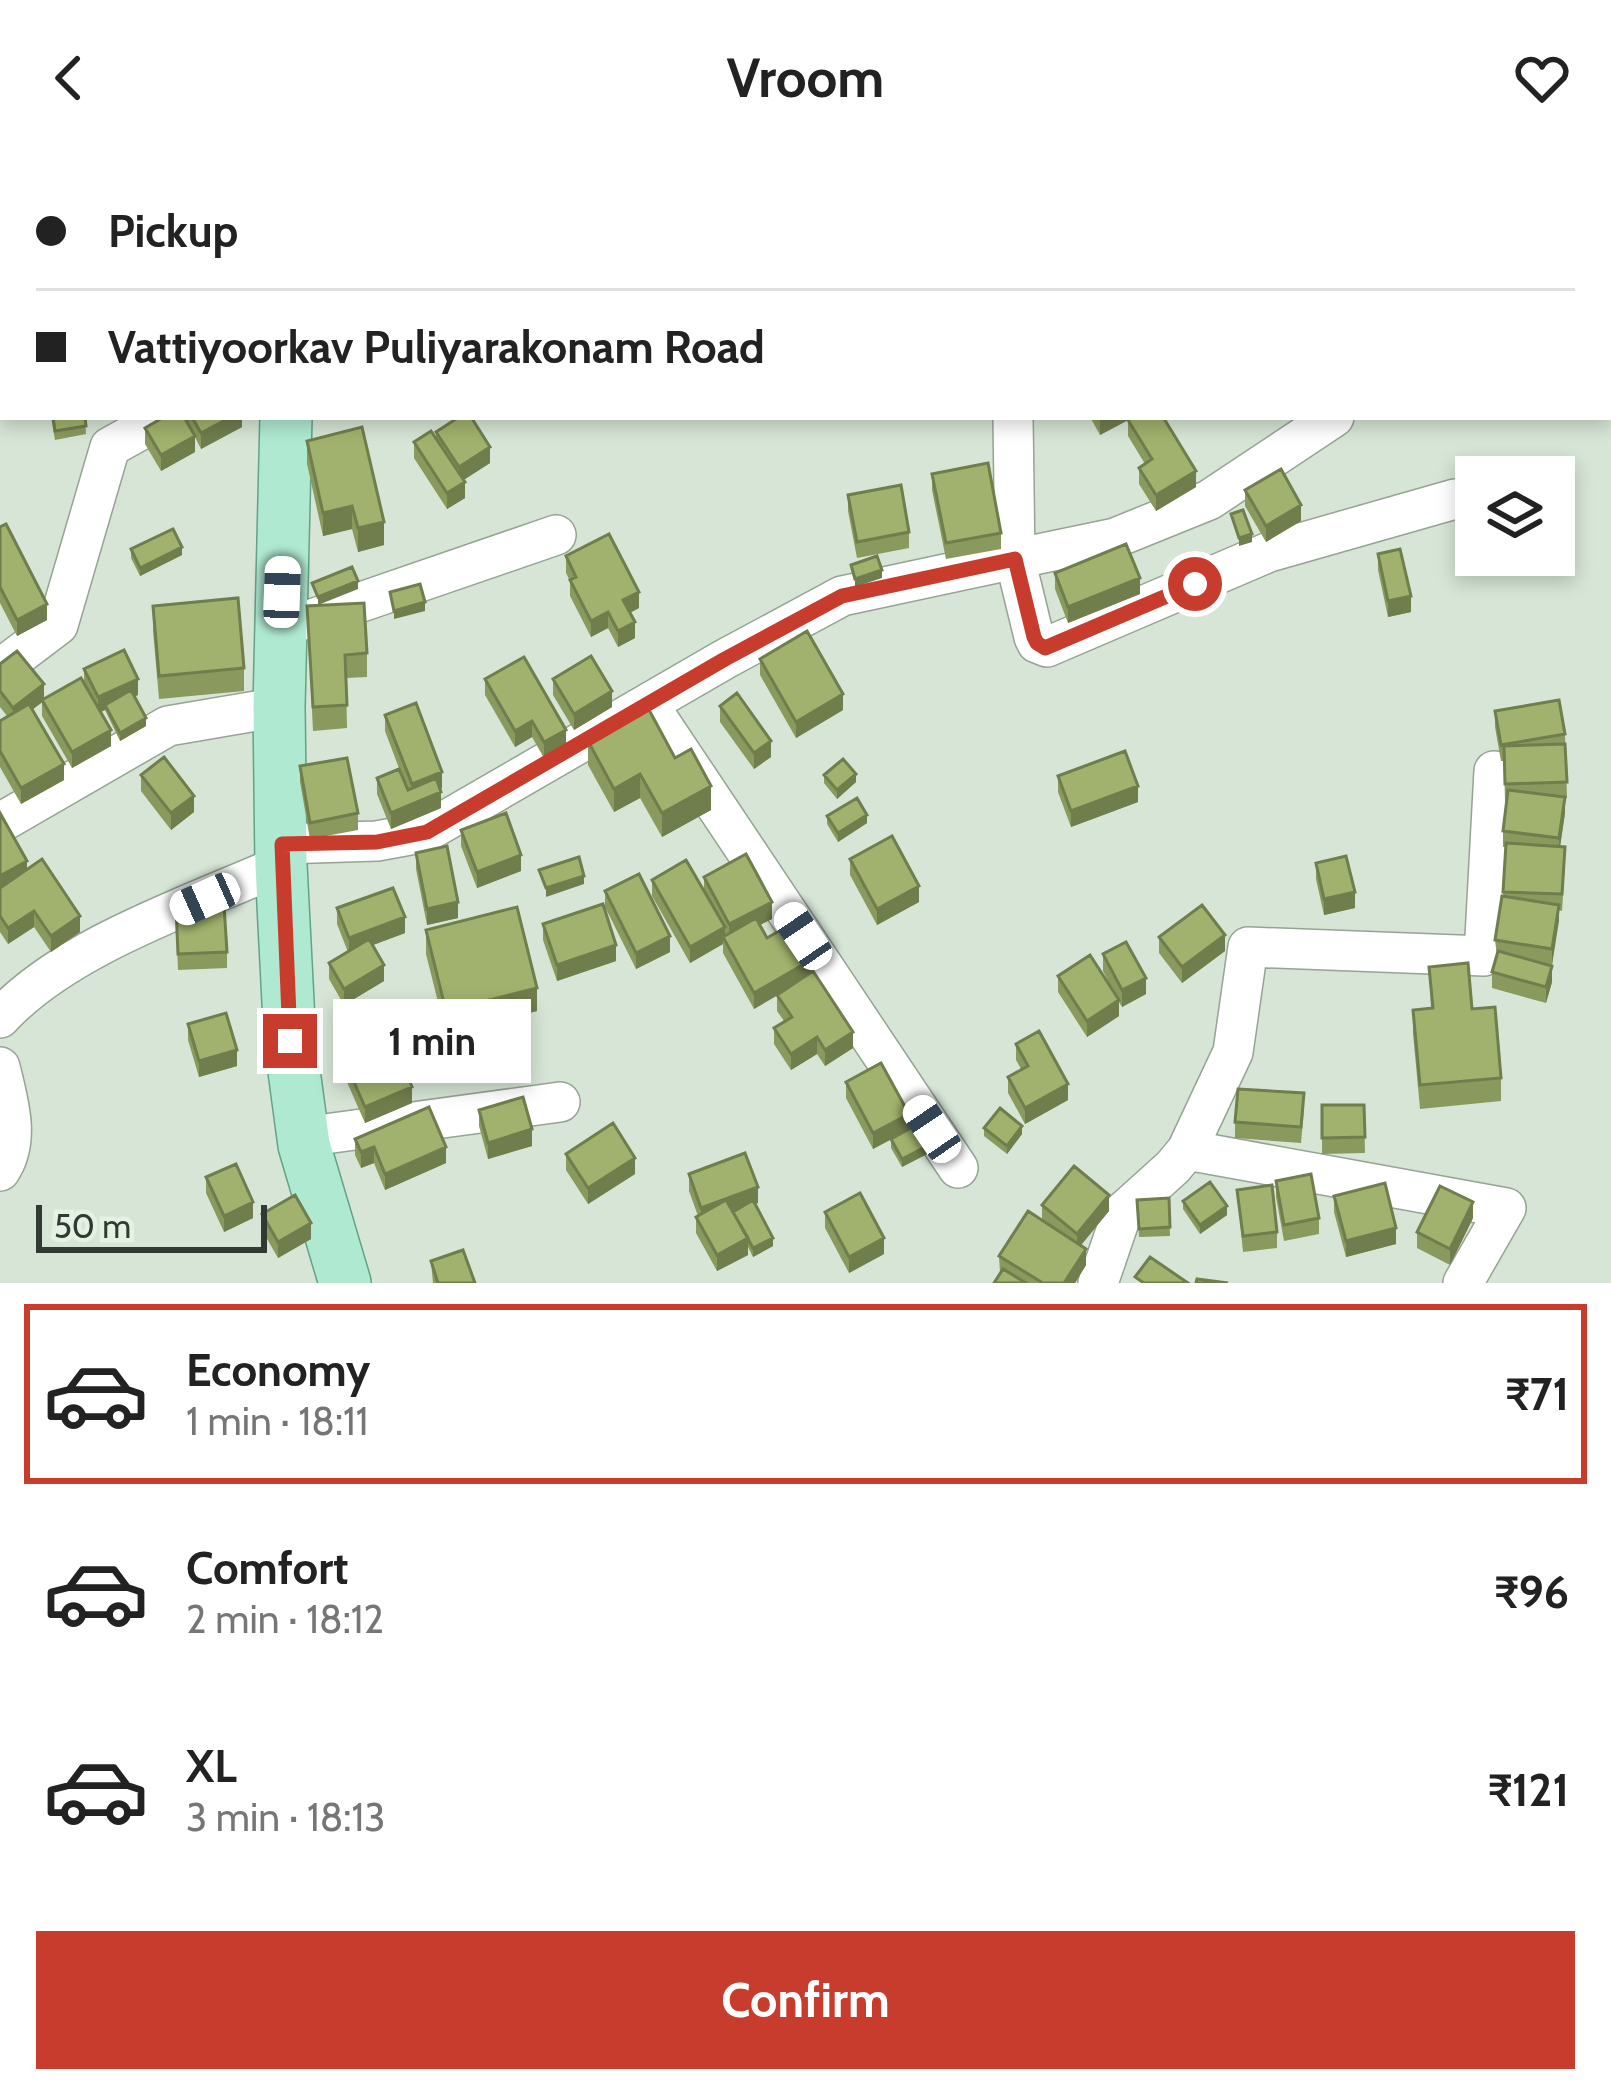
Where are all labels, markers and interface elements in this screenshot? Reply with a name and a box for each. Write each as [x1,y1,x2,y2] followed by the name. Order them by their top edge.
[36,45,102,111] icon: back
[727,45,884,111] text: Vroom
[1509,45,1575,111] icon: heart
[108,204,238,258] text: Pickup
[108,320,765,374] text: Vattiyoorkav Puliyarakonam Road
[1455,456,1575,576] map controls
[1455,456,1575,576] button: layers
[263,555,301,629] car
[1168,557,1222,611] route start
[165,868,245,930] car
[768,896,838,976] car
[332,999,530,1083] callout: 1 min
[263,1014,317,1068] route end
[388,1017,476,1065] text: 1 min
[897,1089,967,1169] car
[36,1199,267,1252] scale bar
[54,1206,131,1246] text: 50 m
[42,1340,150,1448] icon: car
[186,1343,370,1397] text: Economy
[1505,1367,1569,1421] text: ₹71
[186,1397,368,1445] text: 1 min · 18:11
[42,1538,150,1646] icon: car
[186,1541,349,1595] text: Comfort
[1494,1565,1569,1619] text: ₹96
[186,1595,384,1643] text: 2 min · 18:12
[42,1736,150,1844] icon: car
[186,1739,237,1793] text: XL
[1487,1763,1569,1817] text: ₹121
[186,1793,385,1841] text: 3 min · 18:13
[36,1931,1575,2069] button: Confirm

